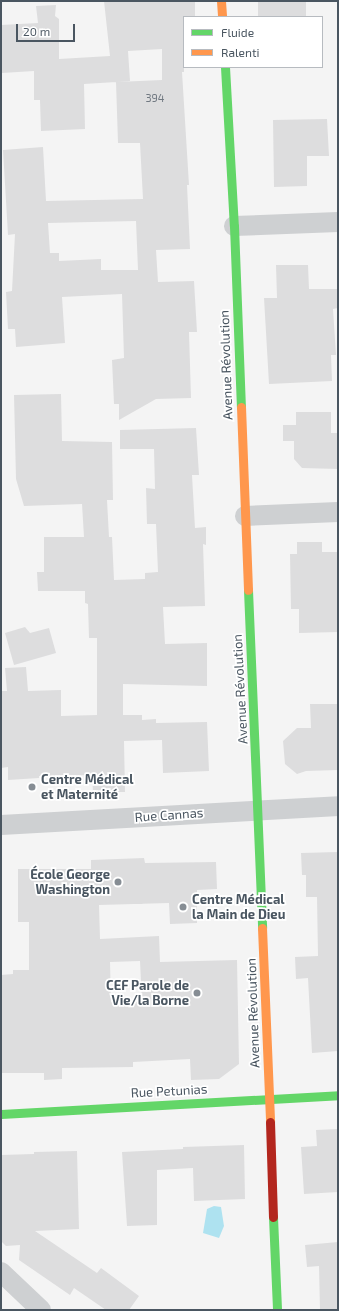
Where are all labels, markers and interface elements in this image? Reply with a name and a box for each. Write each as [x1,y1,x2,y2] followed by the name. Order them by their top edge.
[18,16,77,42] scale bar
[183,16,323,68] legend
[23,24,50,38] text: 20 m
[221,25,254,39] text: Fluide
[221,45,260,59] text: Ralenti
[145,91,165,105] house number: 394
[216,310,236,420] street label: Avenue Révolution
[229,634,251,744] street label: Avenue Révolution
[41,772,134,803] place label: Centre Médical et Maternité
[26,781,38,793] marker: Centre Médical et Maternité
[134,805,204,825] street label: Rue Cannas
[30,867,110,898] place label: École George Washington
[113,877,123,887] marker: École George Washington
[192,892,285,923] place label: Centre Médical la Main de Dieu
[177,901,189,913] marker: Centre Médical la Main de Dieu
[243,958,263,1068] street label: Avenue Révolution
[106,978,189,1009] place label: CEF Parole de Vie/la Borne
[192,988,202,998] marker: CEF Parole de Vie/la Borne
[130,1081,208,1101] street label: Rue Petunias

